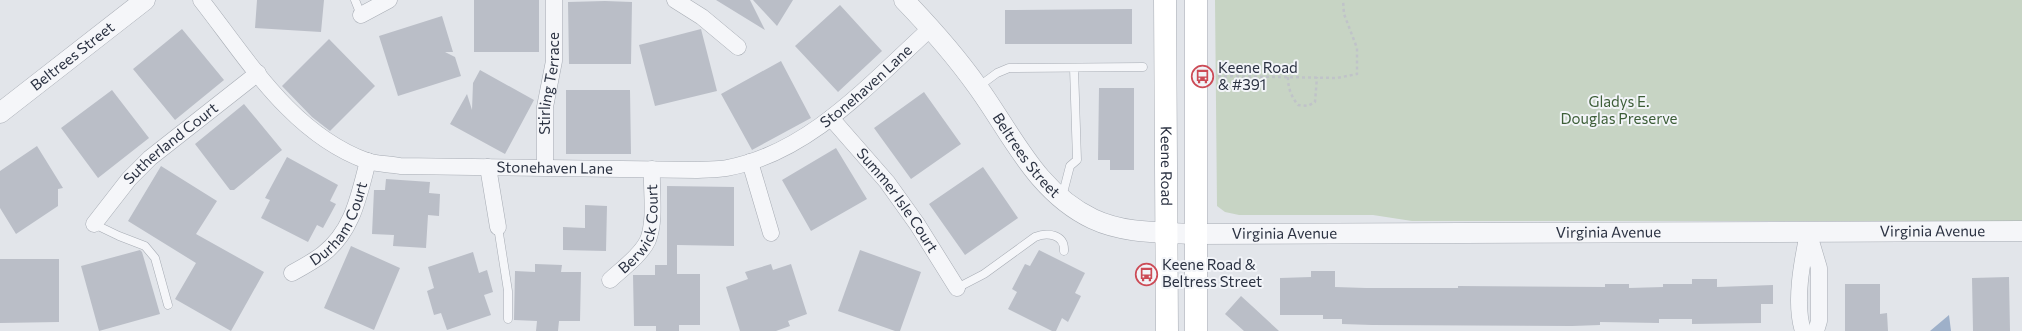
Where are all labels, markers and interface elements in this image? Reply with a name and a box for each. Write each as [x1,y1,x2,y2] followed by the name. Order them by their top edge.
[26,17,117,94] street label: Beltrees Street
[535,32,562,135] street label: Stirling Terrace
[816,40,915,131] street label: Stonehaven Lane
[1218,58,1298,93] place label: Keene Road & #391
[1189,64,1215,90] bus stop icon: Keene Road & #391
[1561,92,1678,127] park label: Gladys E. Douglas Preserve
[119,98,221,187] street label: Sutherland Court
[990,109,1064,201] street label: Beltrees Street
[1158,126,1176,206] street label: Keene Road
[853,144,943,256] street label: Summer Isle Court
[497,157,613,177] street label: Stonehaven Lane
[306,180,370,269] street label: Durham Court
[614,184,661,277] street label: Berwick Court
[1880,221,1985,240] street label: Virginia Avenue
[1556,222,1661,241] street label: Virginia Avenue
[1232,223,1337,242] street label: Virginia Avenue
[1162,255,1262,290] place label: Keene Road & Beltress Street
[1133,261,1159,287] bus stop icon: Keene Road & Beltress Street

